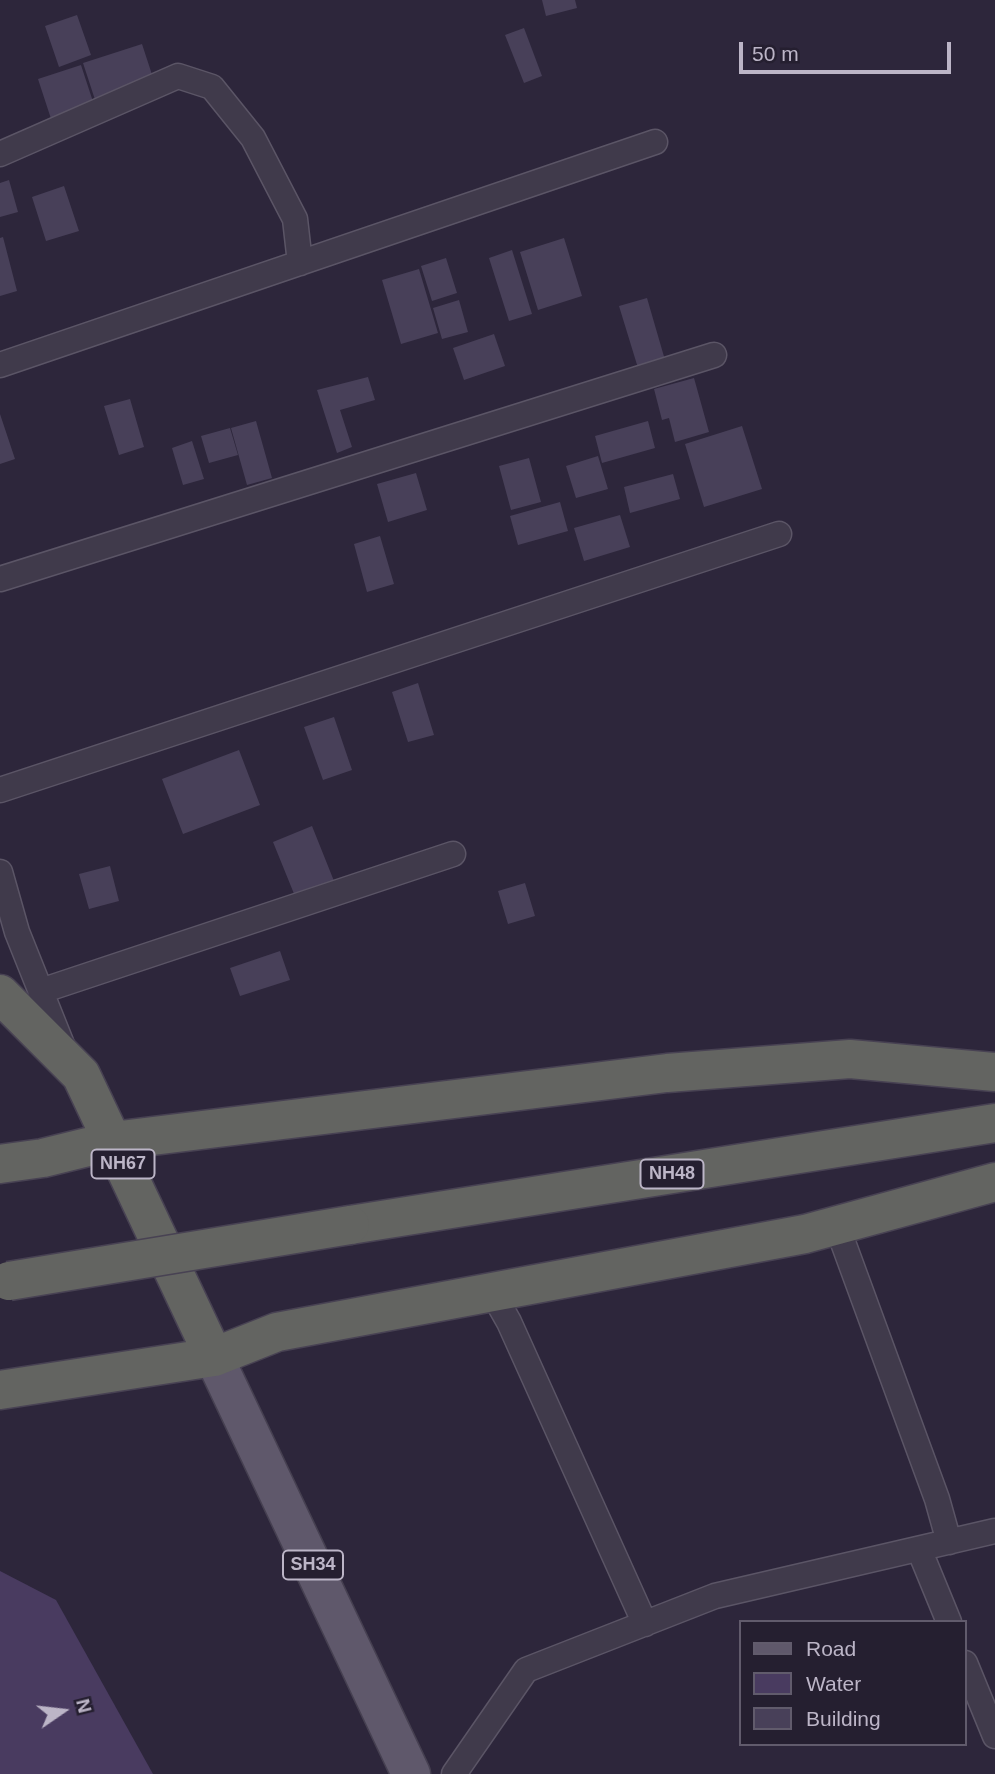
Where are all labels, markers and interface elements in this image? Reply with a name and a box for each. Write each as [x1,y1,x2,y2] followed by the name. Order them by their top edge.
[743,28,955,72] scale bar
[752,42,799,65] text: 50 m
[92,1149,154,1178] road number: NH67
[640,1160,704,1189] road number: NH48
[283,1550,343,1580] road number: SH34
[740,1620,967,1746] legend
[806,1637,856,1660] text: Road
[806,1672,861,1695] text: Water
[28,1676,98,1746] north arrow
[72,1697,96,1715] text: N
[806,1707,881,1730] text: Building

